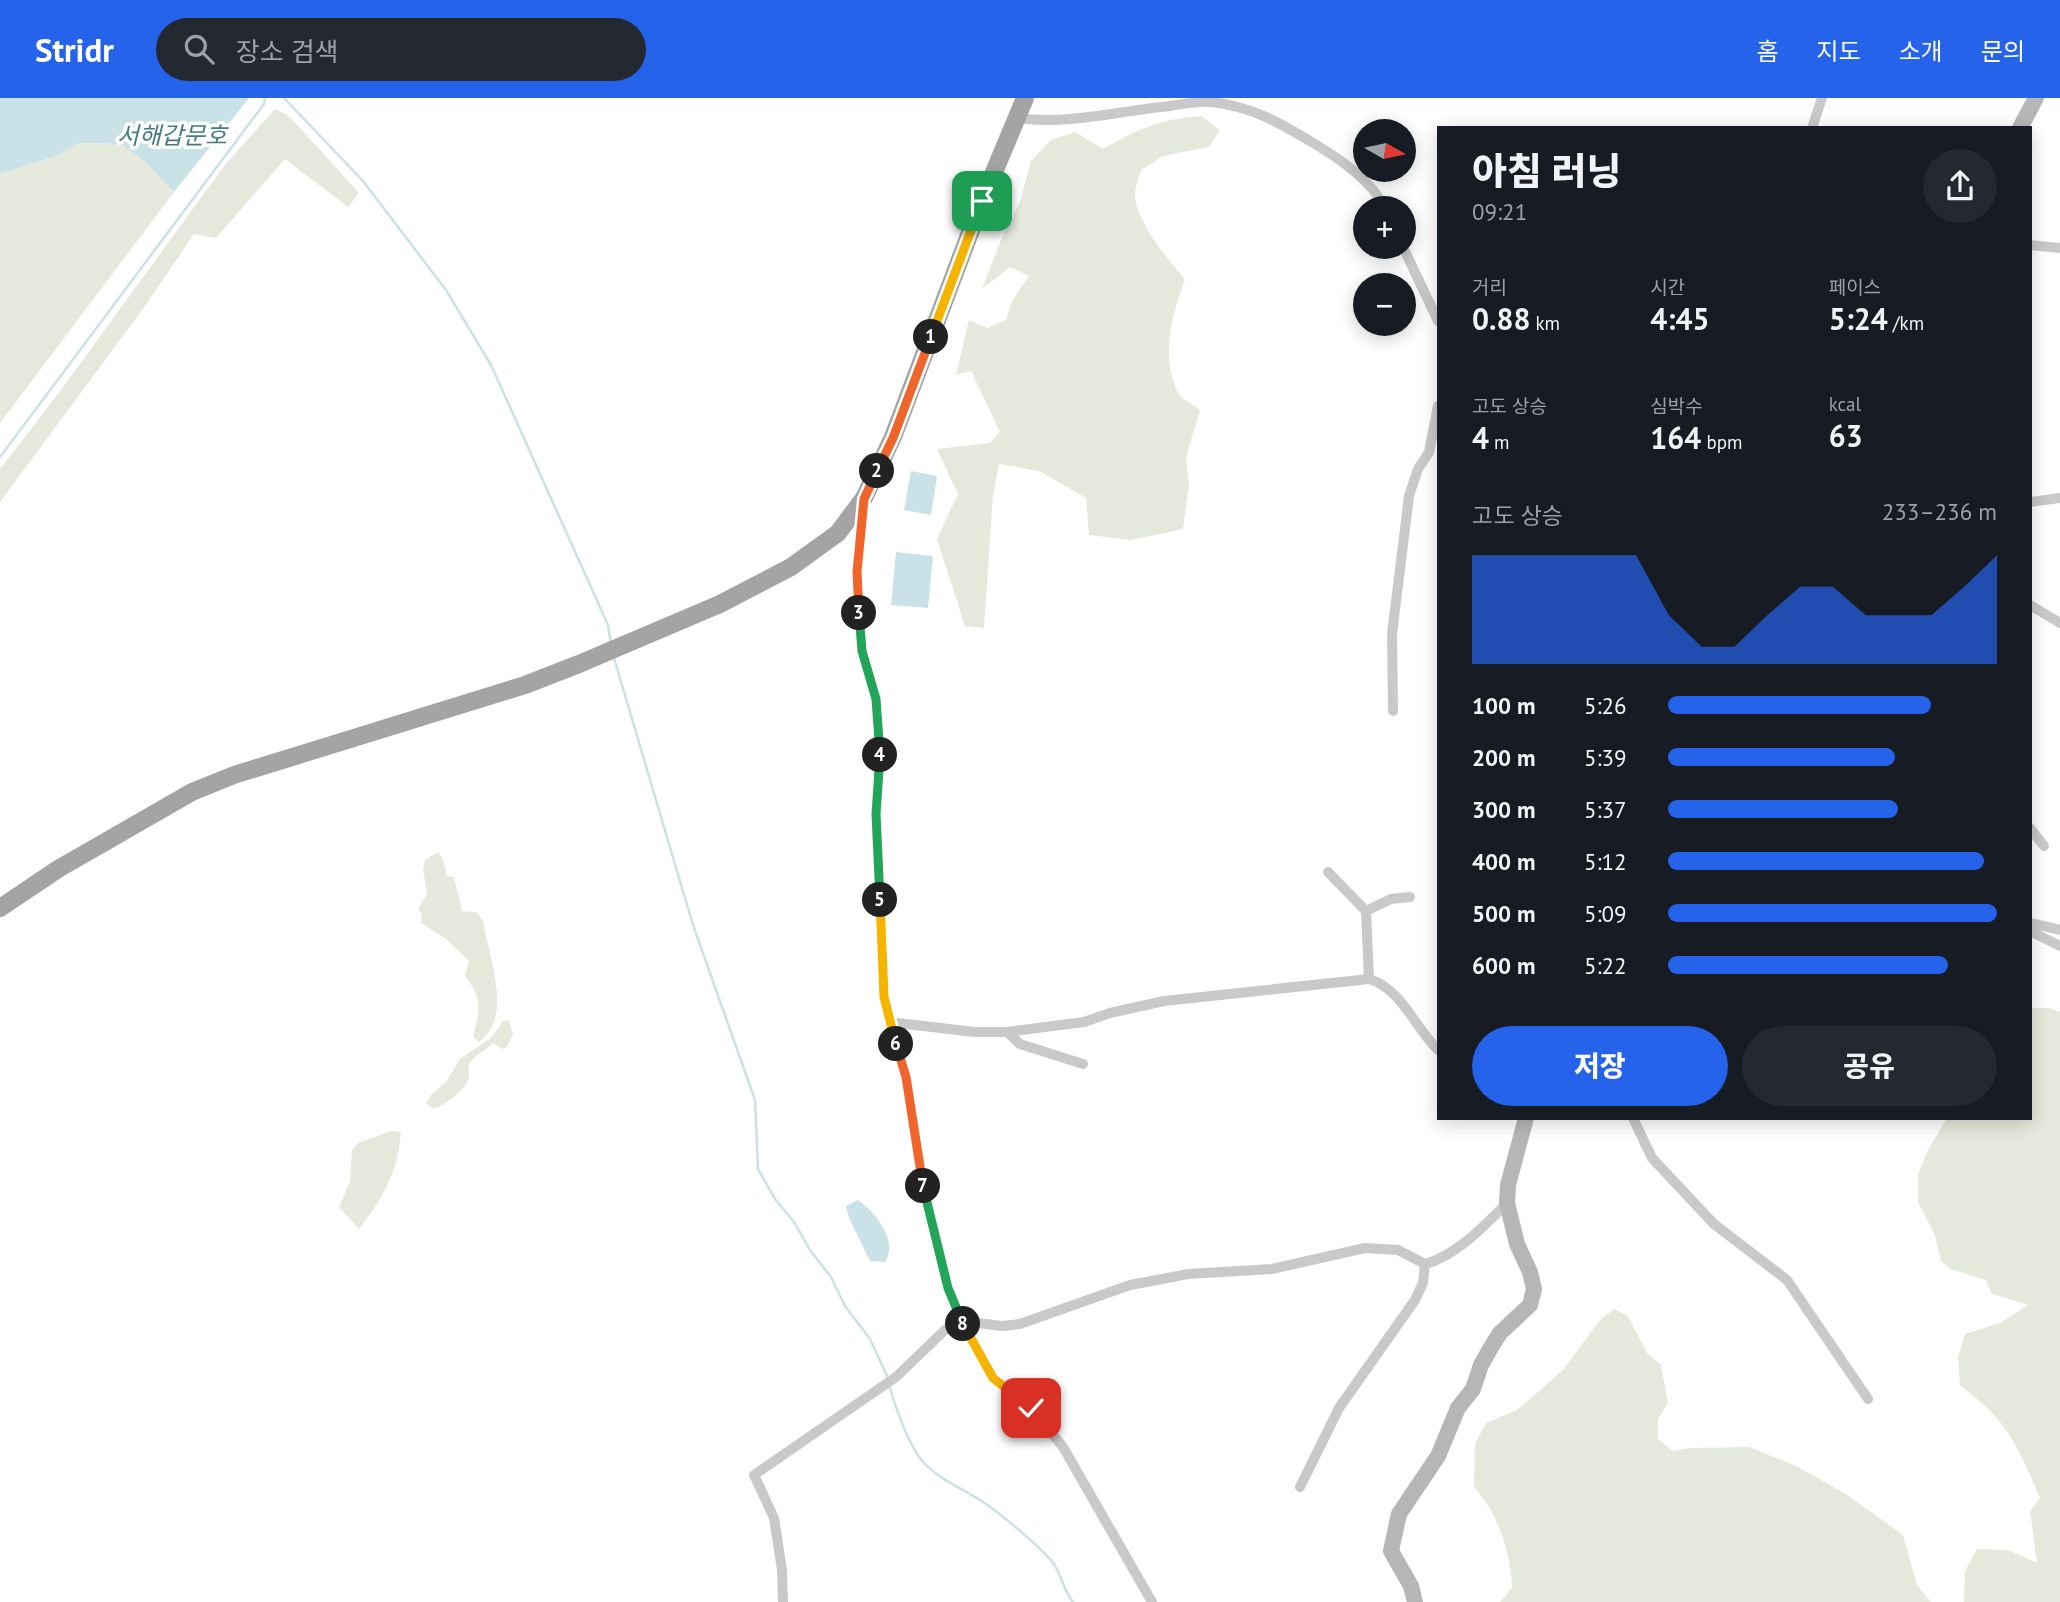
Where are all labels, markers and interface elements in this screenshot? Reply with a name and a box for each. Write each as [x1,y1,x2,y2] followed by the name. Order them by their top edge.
[156,18,646,81] search box
[35,28,114,71] text: Stridr
[180,30,218,68] icon: search
[236,35,338,68] text: 장소 검색
[1756,36,1778,67] text: 홈
[1816,36,1861,67] text: 지도
[1899,36,1943,67] text: 소개
[1981,36,2025,67] text: 문의
[1353,119,1416,182] north arrow
[1353,119,1416,336] map controls
[117,120,229,151] water label: 서해갑문호
[1472,146,1621,195] text: 아침 러닝
[1923,149,1997,223] button: share
[952,171,1012,231] pin
[963,182,1001,220] icon: arrive
[1353,196,1416,259] button: +
[1472,197,1527,226] text: 09:21
[1353,273,1416,336] button: −
[1472,275,1507,299] text: 거리
[1650,275,1685,299] text: 시간
[1829,275,1881,299] text: 페이스
[1472,299,1530,338] text: 0.88
[1650,299,1709,338] text: 4:45
[1829,299,1888,338] text: 5:24
[1530,311,1560,335] text: km
[1888,311,1924,335] text: /km
[914,320,948,354] pin: 1
[925,324,936,348] text: 1
[1829,392,1861,416] text: kcal
[1472,394,1547,418] text: 고도 상승
[1650,394,1703,418] text: 심박수
[1829,416,1863,455] text: 63
[1472,418,1489,457] text: 4
[1650,418,1701,457] text: 164
[1489,430,1510,454] text: m
[1701,430,1742,454] text: bpm
[860,454,894,488] pin: 2
[871,458,882,482] text: 2
[1882,497,1997,526] text: 233–236 m
[1472,501,1563,530] text: 고도 상승
[842,596,876,630] pin: 3
[853,600,864,624] text: 3
[1472,691,1535,720] text: 100 m
[1584,691,1627,720] text: 5:26
[862,738,898,772] pin: 4
[874,742,885,766] text: 4
[1472,743,1535,772] text: 200 m
[1584,743,1627,772] text: 5:39
[1472,795,1535,824] text: 300 m
[1584,795,1627,824] text: 5:37
[1472,847,1535,876] text: 400 m
[1584,847,1627,876] text: 5:12
[862,882,898,918] pin: 5
[874,887,885,911] text: 5
[1472,899,1535,928] text: 500 m
[1584,899,1627,928] text: 5:09
[1472,951,1535,980] text: 600 m
[1584,951,1627,980] text: 5:22
[878,1026,914,1062] pin: 6
[1472,1026,1728,1106] button: 저장
[1742,1026,1997,1106] button: 공유
[890,1031,901,1055] text: 6
[906,1168,940,1204] pin: 7
[917,1173,928,1197] text: 7
[946,1306,981,1342] pin: 8
[957,1311,968,1335] text: 8
[1001,1378,1061,1438] pin
[1012,1389,1050,1427] icon: check

